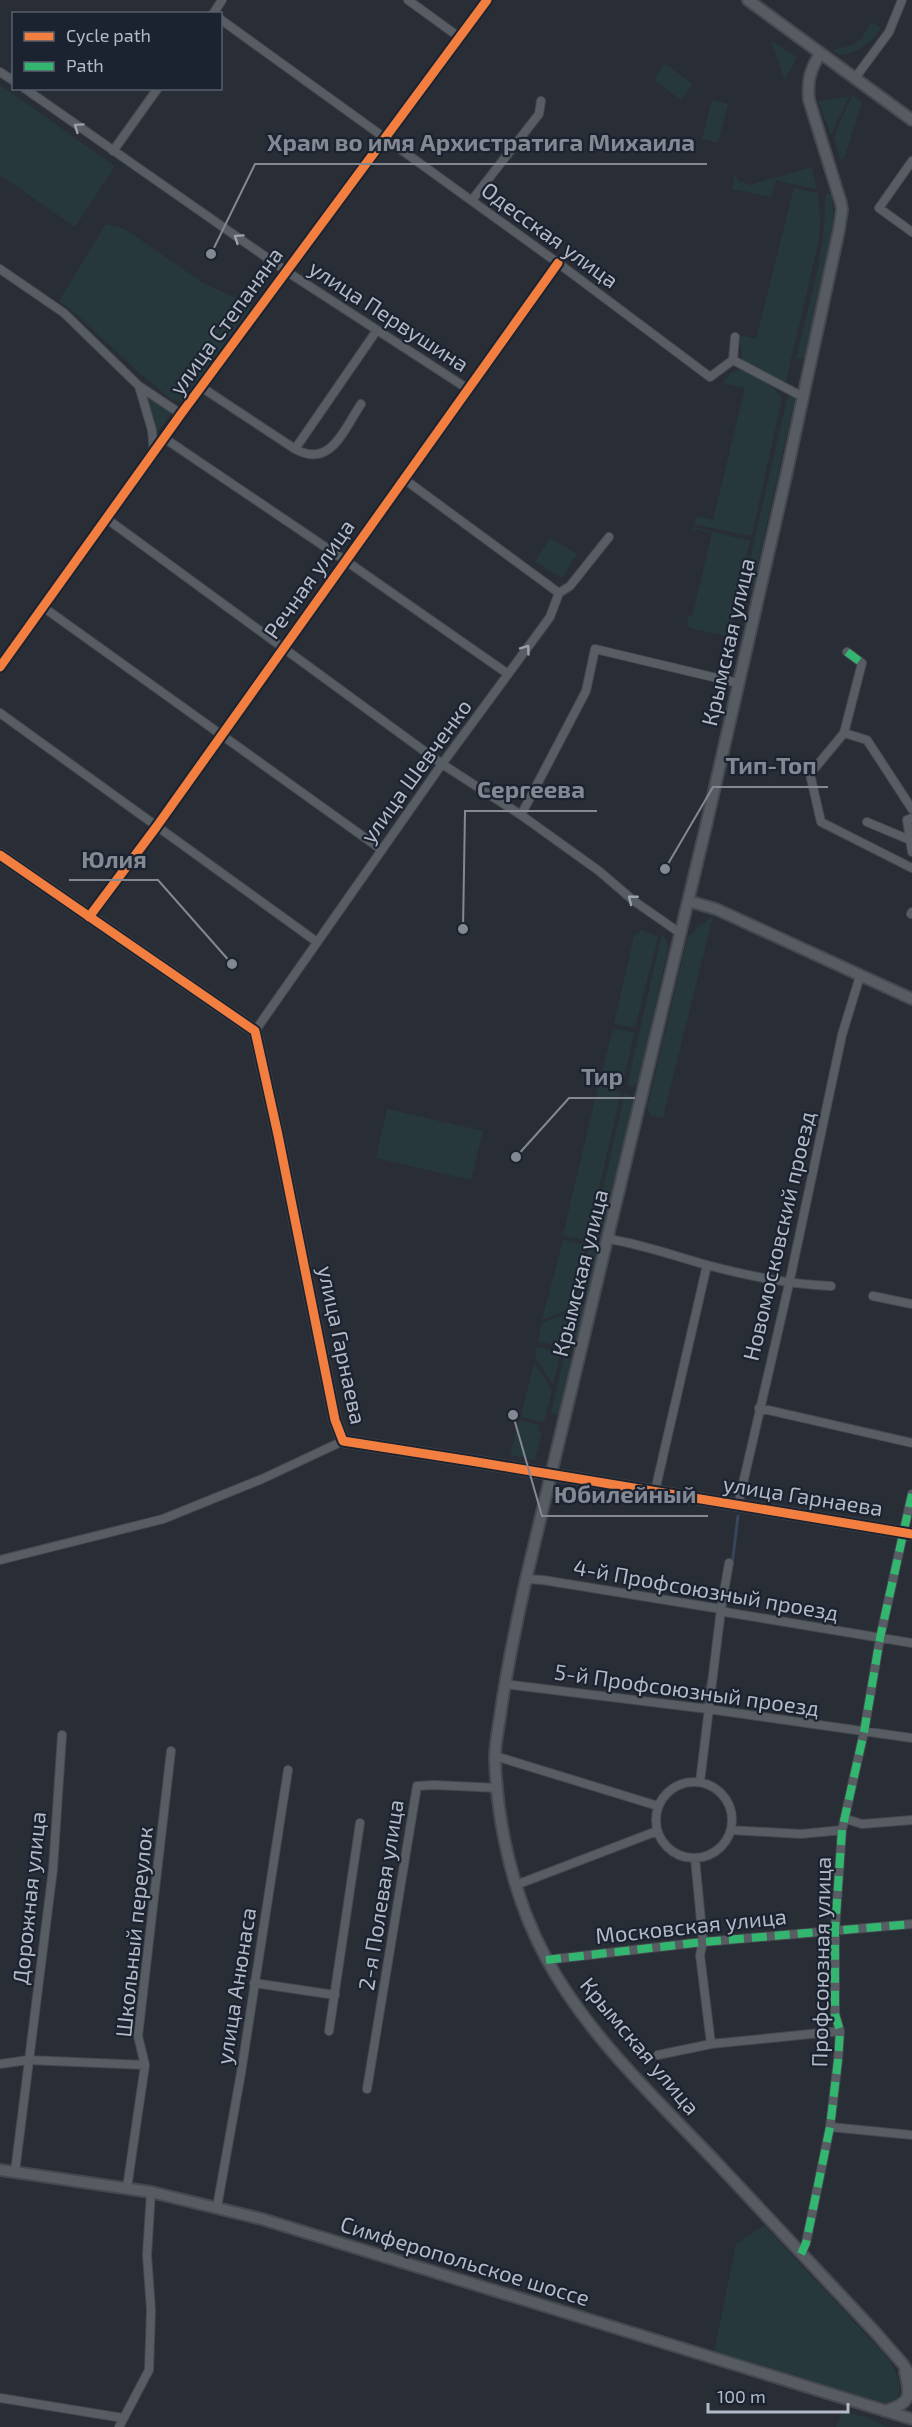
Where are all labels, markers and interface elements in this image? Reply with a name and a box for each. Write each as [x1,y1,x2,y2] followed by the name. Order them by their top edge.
[12,12,222,90] legend
[66,24,151,46] text: Cycle path
[66,54,104,76] text: Path
[255,122,707,164] callout: Храм во имя Архистратига Михаила
[73,123,84,134] one-way arrow
[267,127,695,156] text: Храм во имя Архистратига Михаила
[476,176,624,293] street label: Одесская улица
[234,234,245,245] one-way arrow
[163,242,288,400] street label: улица Степаняна
[304,254,474,377] street label: улица Первушина
[257,514,360,644] street label: Речная улица
[695,555,760,728] street label: Крымская улица
[519,645,530,656] one-way arrow
[354,693,477,848] street label: улица Шевченко
[713,745,828,787] callout: Тип-Топ
[725,750,817,779] text: Тип-Топ
[465,769,597,811] callout: Сергеева
[477,774,585,803] text: Сергеева
[69,838,158,880] callout: Юлия
[81,844,147,873] text: Юлия
[628,895,639,906] one-way arrow
[569,1056,635,1098] callout: Тир
[581,1061,623,1090] text: Тир
[737,1108,819,1363] street label: Новомосковский проезд
[546,1186,613,1359] street label: Крымская улица
[313,1263,372,1427] street label: улица Гарнаева
[721,1470,885,1521] street label: улица Гарнаева
[542,1474,708,1516] callout: Юбилейный
[554,1479,696,1508] text: Юбилейный
[572,1553,841,1625] street label: 4-й Профсоюзный проезд
[553,1658,821,1720] street label: 5-й Профсоюзный проезд
[352,1797,409,1992] street label: 2-я Полевая улица
[6,1810,51,1986] street label: Дорожная улица
[109,1825,158,2039] street label: Школьный переулок
[805,1856,836,2068] street label: Профсоюзная улица
[594,1902,788,1949] street label: Московская улица
[210,1906,261,2066] street label: улица Анюнаса
[575,1971,706,2120] street label: Крымская улица
[338,2210,593,2310] street label: Симферопольское шоссе
[708,2376,848,2414] scale bar
[717,2385,766,2407] text: 100 m

